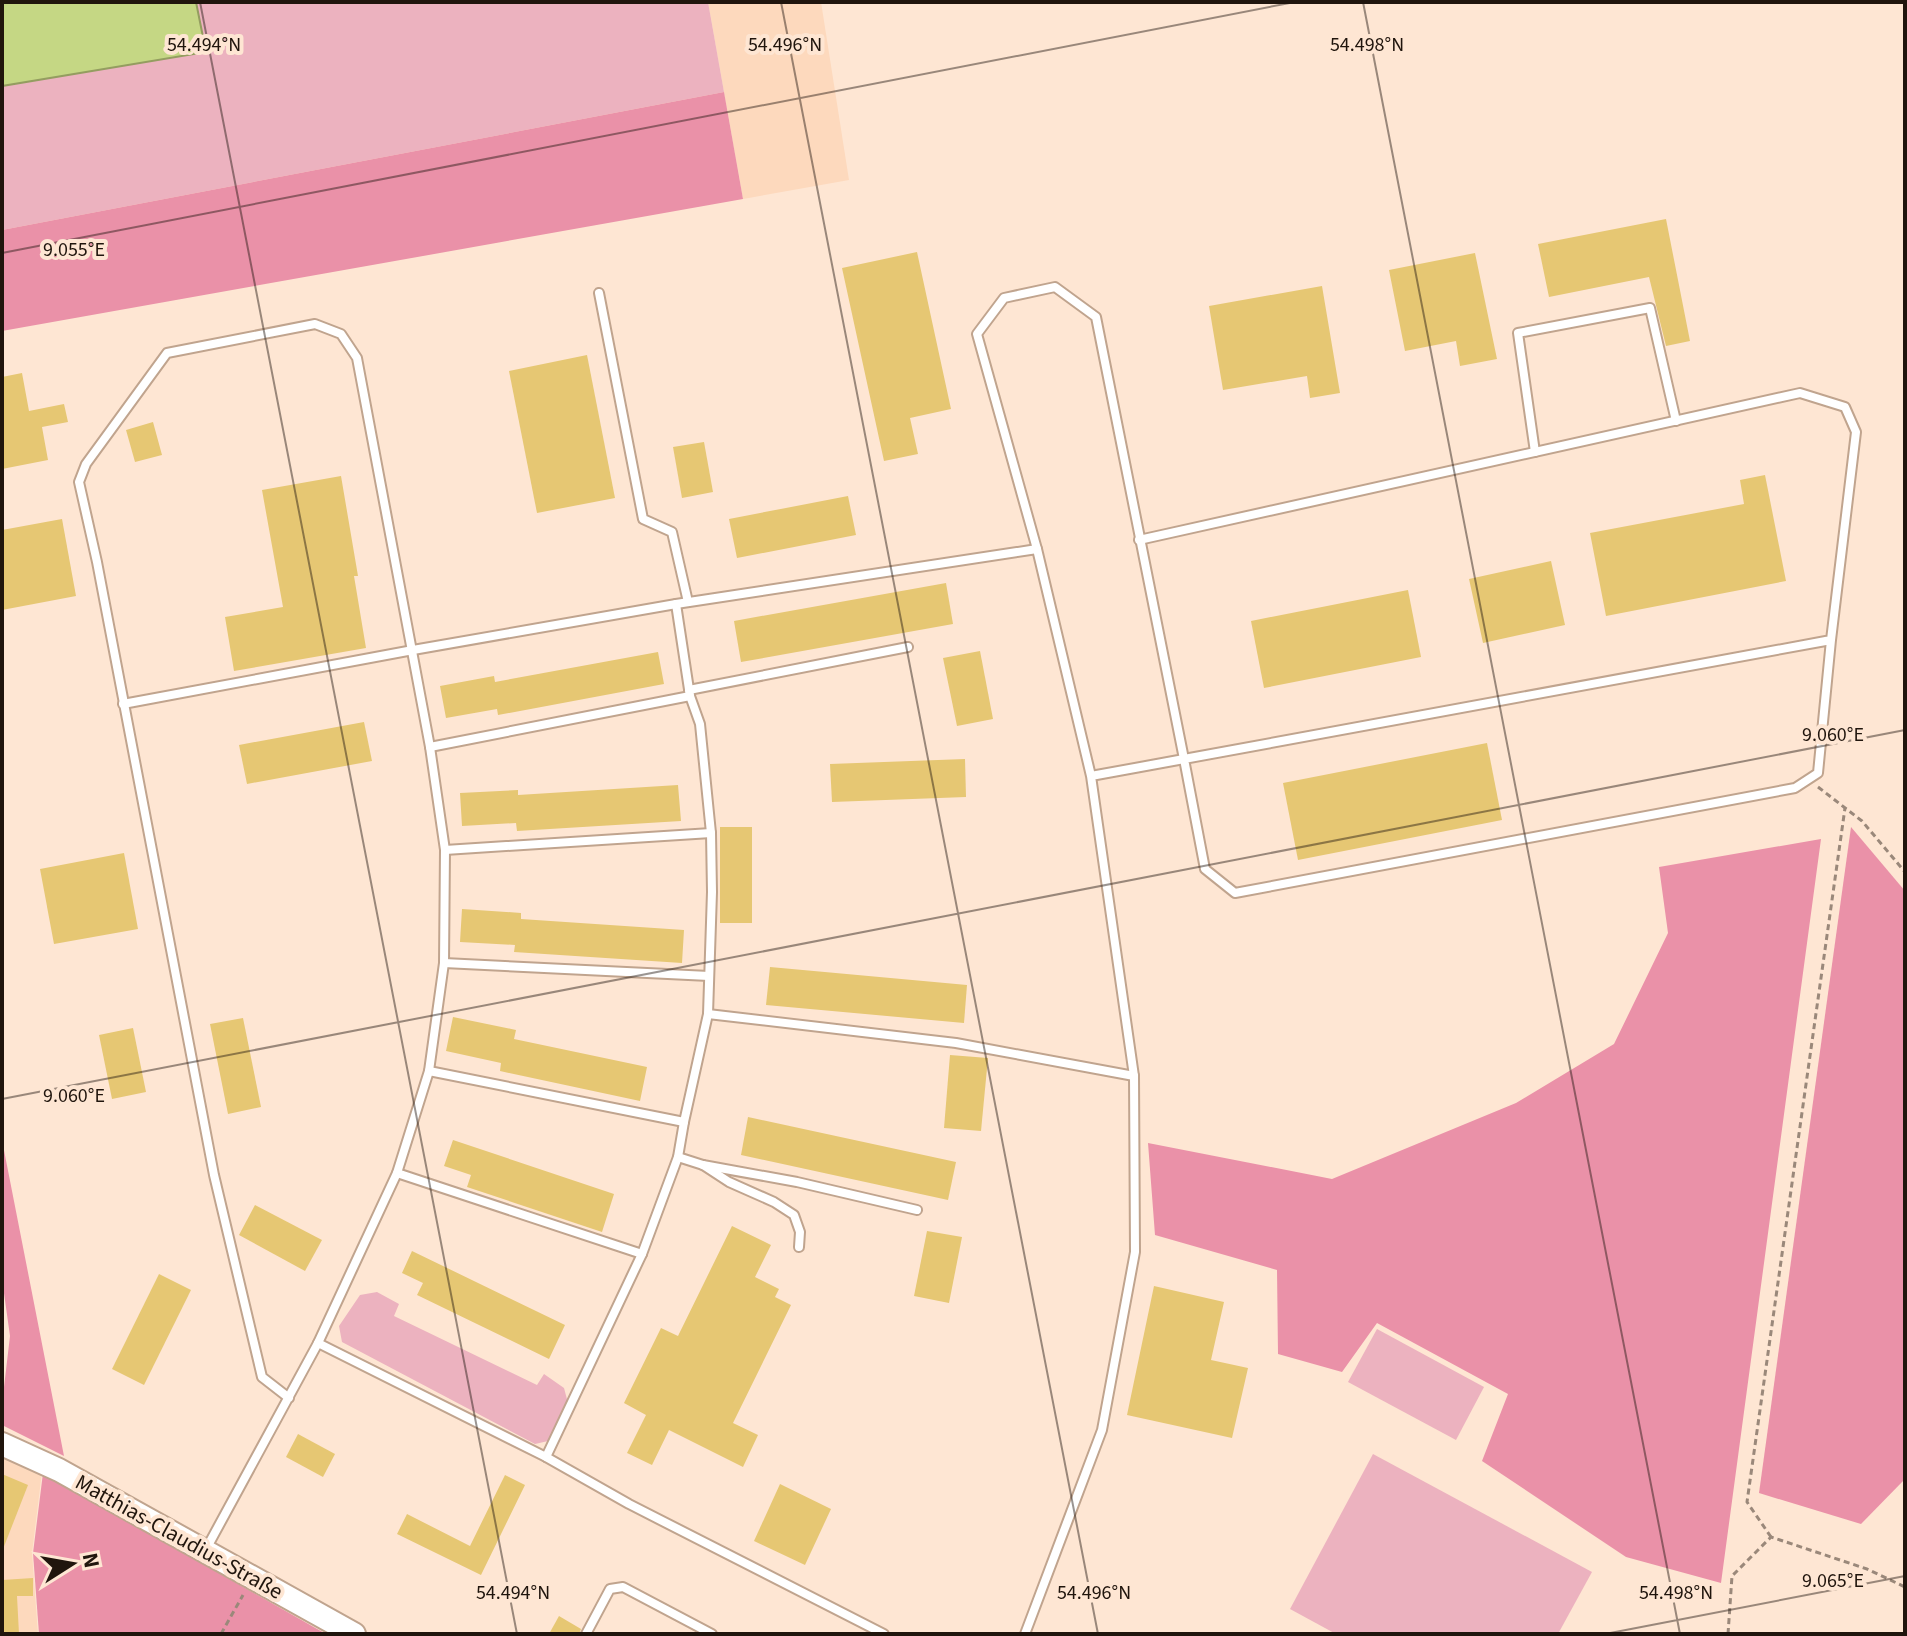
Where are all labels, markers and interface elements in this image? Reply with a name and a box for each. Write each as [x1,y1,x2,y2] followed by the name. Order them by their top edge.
[167,31,241,59] text: 54.494°N
[748,31,822,59] text: 54.496°N
[1330,31,1404,59] text: 54.498°N
[43,236,105,264] text: 9.055°E
[1802,721,1864,749] text: 9.060°E
[43,1082,105,1110] text: 9.060°E
[69,1466,289,1608] street label: Matthias-Claudius-Straße
[32,1524,112,1604] north arrow
[74,1550,108,1571] text: N
[1802,1567,1864,1595] text: 9.065°E
[476,1579,550,1607] text: 54.494°N
[1057,1579,1131,1607] text: 54.496°N
[1639,1579,1713,1607] text: 54.498°N

